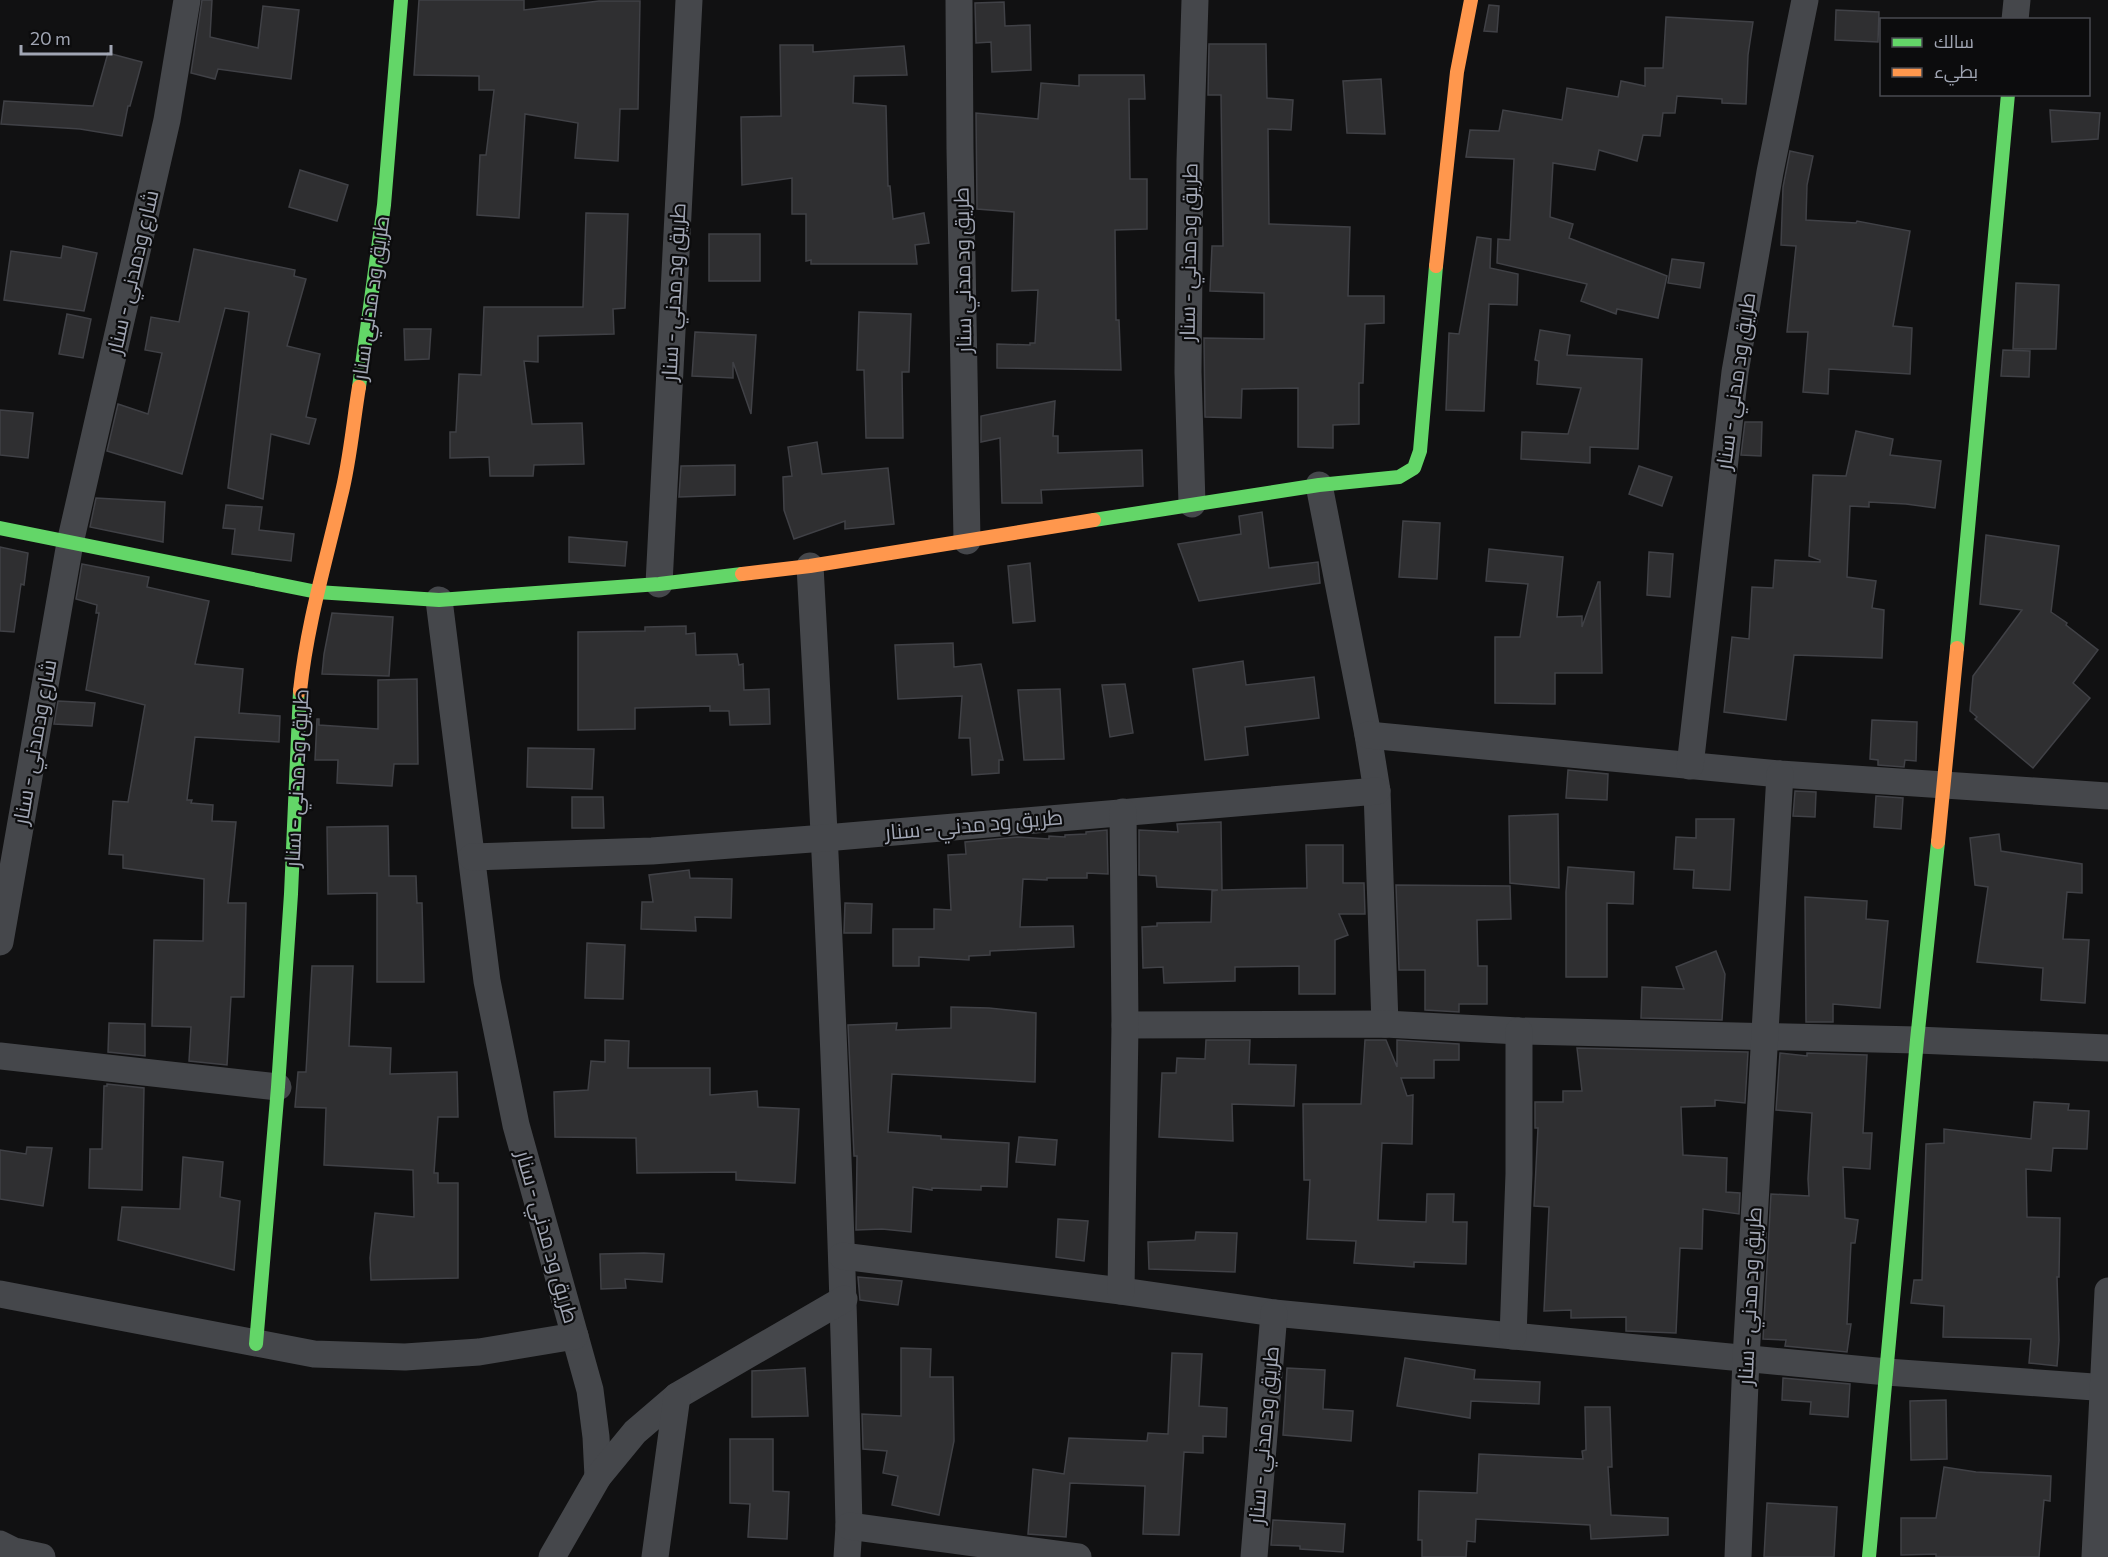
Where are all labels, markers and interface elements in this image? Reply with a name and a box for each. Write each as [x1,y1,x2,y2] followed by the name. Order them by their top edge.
[21,18,111,56] scale bar
[1880,18,2090,96] legend
[30,27,71,49] text: 20 m
[1934,30,1974,52] text: سالك
[1934,60,1978,86] text: بطيء
[1173,162,1207,343] street label: طريق ود مدني - سنار
[100,187,167,358] street label: شارع ودمدني - سنار
[948,187,980,354] street label: طريق ود مدني سنار
[655,202,695,383] street label: طريق ود مدني - سنار
[345,214,398,383] street label: طريق ود مدني سنار
[1710,291,1764,473] street label: طريق ود مدني - سنار
[7,657,65,828] street label: شارع ودمدني - سنار
[278,688,318,869] street label: طريق ود مدني - سنار
[883,803,1064,849] street label: طريق ود مدني - سنار
[507,1146,585,1327] street label: طريق ود مدني - سنار
[1731,1206,1771,1387] street label: طريق ود مدني - سنار
[1242,1345,1288,1526] street label: طريق ود مدني - سنار

